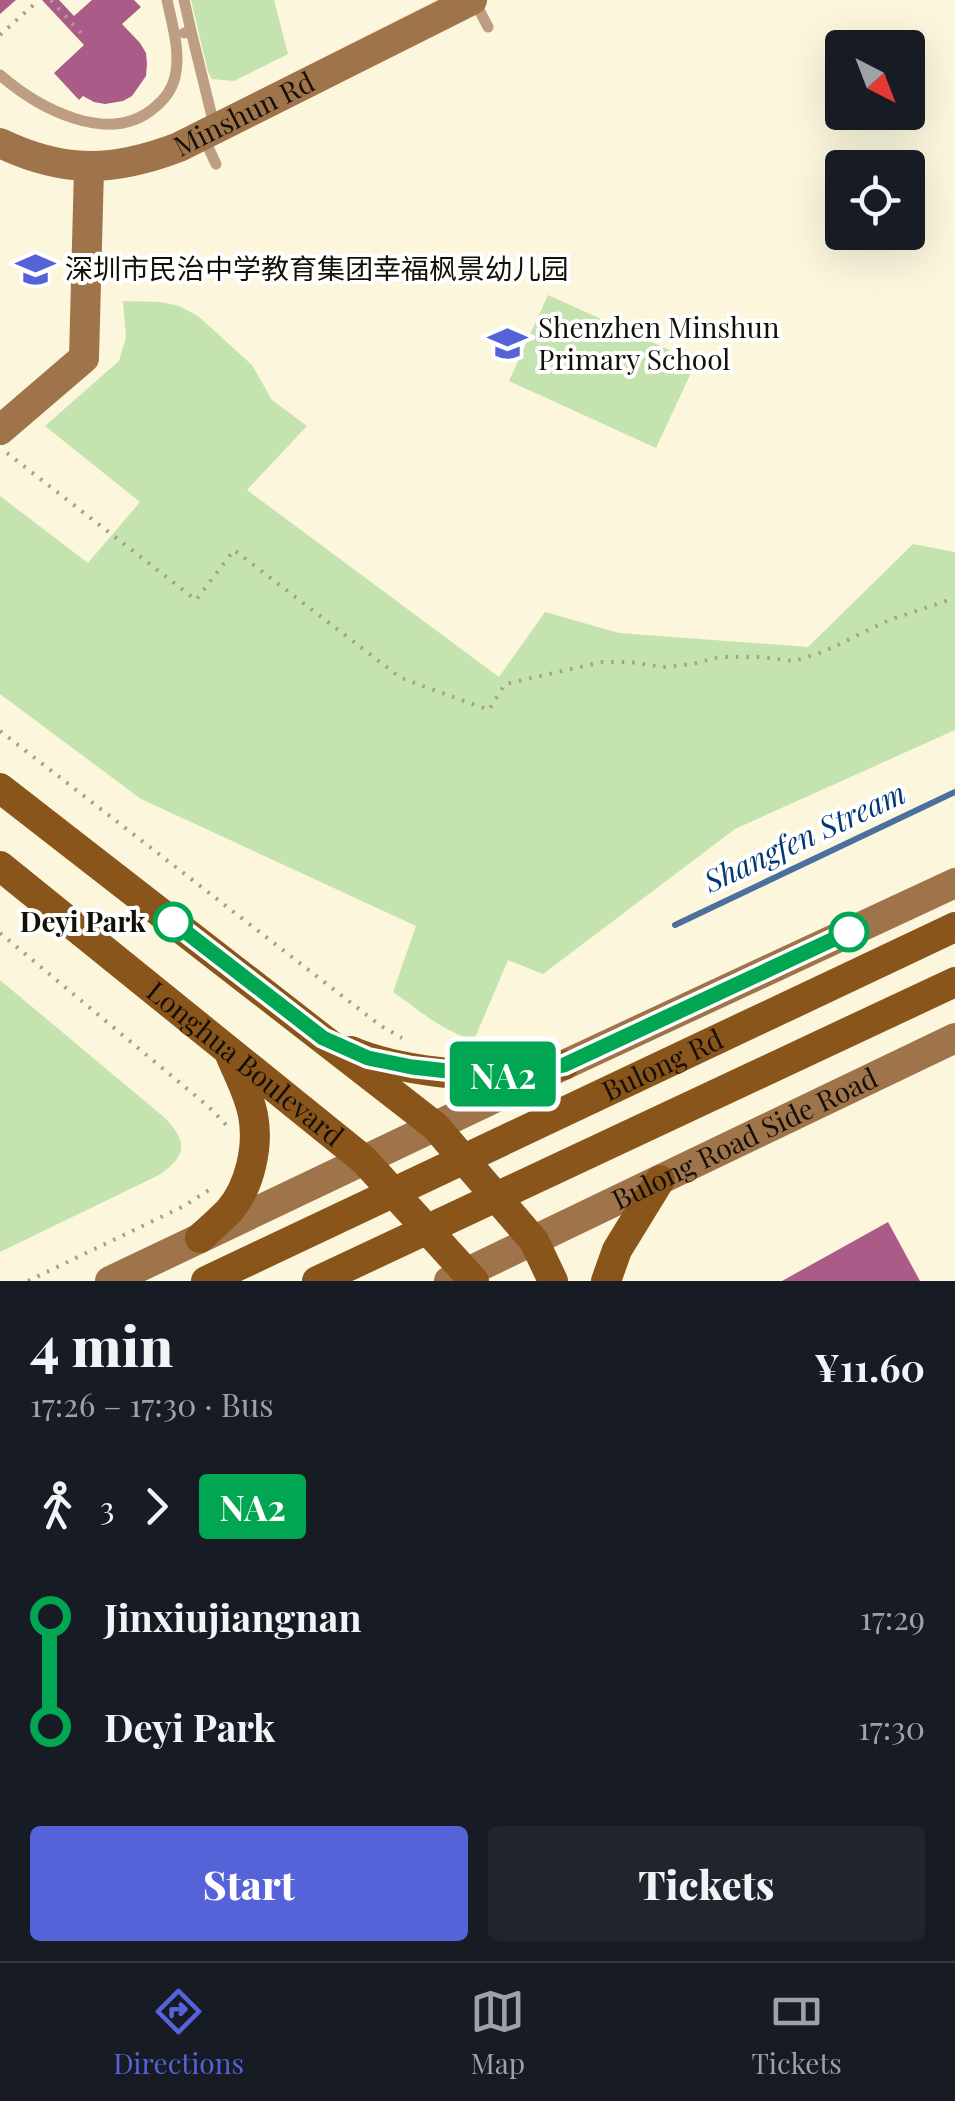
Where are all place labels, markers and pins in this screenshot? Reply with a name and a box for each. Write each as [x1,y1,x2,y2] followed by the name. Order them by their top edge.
[14,248,56,290] school or university icon: 深圳市民治中学教育集团幸福枫景幼儿园
[65,249,569,286] place label: 深圳市民治中学教育集团幸福枫景幼儿园
[538,308,780,377] place label: Shenzhen Minshun Primary School
[487,323,529,365] school or university icon: Shenzhen Minshun Primary School
[20,902,147,939] place label: Deyi Park
[154,903,192,941] marker: Deyi Park
[830,913,868,951] unlabelled marker

